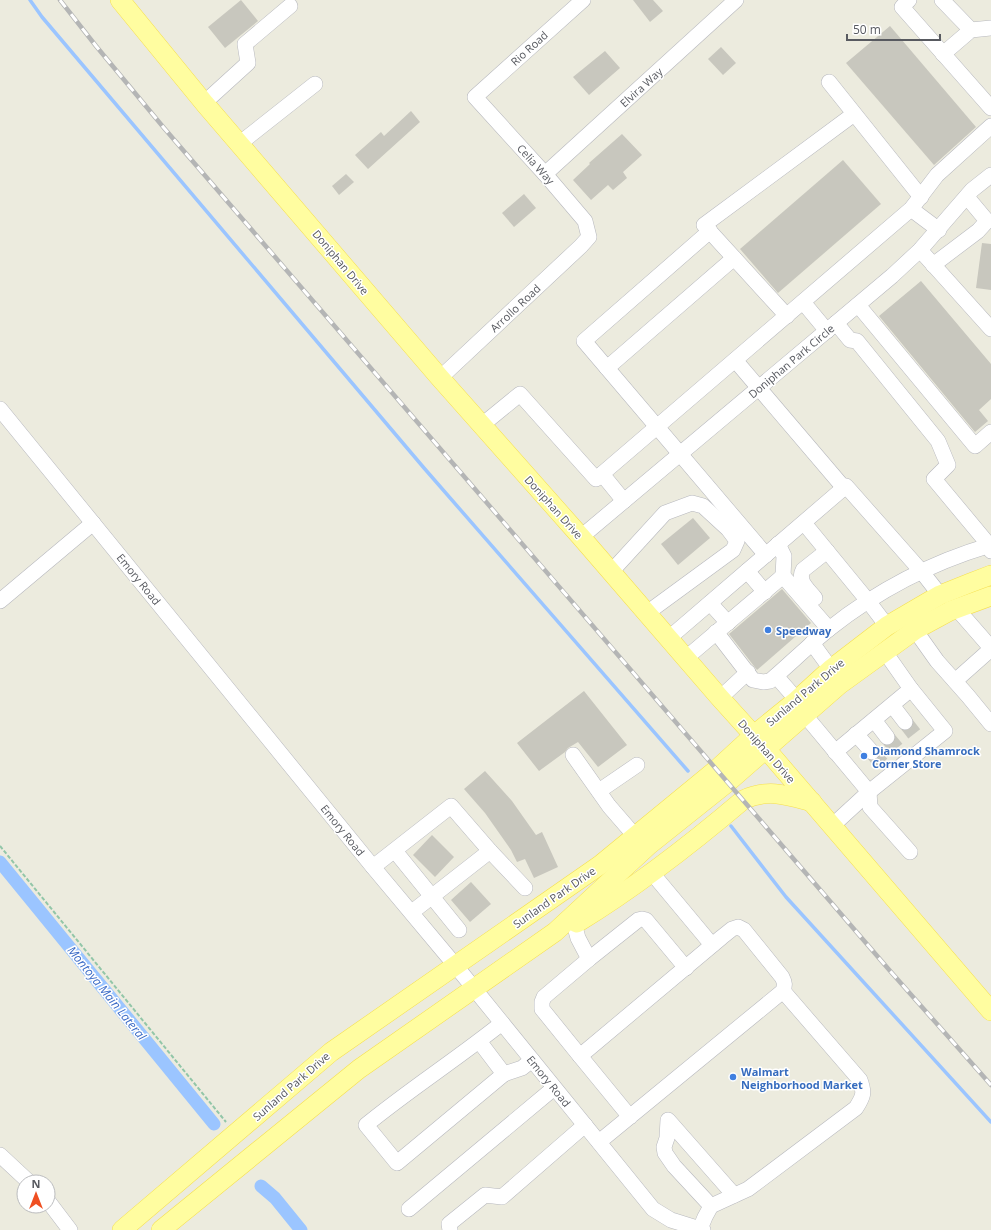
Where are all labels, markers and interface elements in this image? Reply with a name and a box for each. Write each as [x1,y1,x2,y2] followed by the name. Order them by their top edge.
[847,16,940,42] scale bar
[853,21,881,38] text: 50 m
[507,27,551,69] street label: Rio Road
[617,64,666,110] street label: Elvira Way
[514,141,558,188] street label: Celia Way
[309,226,373,298] street label: Doniphan Drive
[487,281,543,335] street label: Arrollo Road
[745,321,837,401] street label: Doniphan Park Circle
[522,472,586,542] street label: Doniphan Drive
[114,550,164,608] street label: Emory Road
[776,623,832,638] place label: Speedway
[763,625,773,635] marker: Speedway
[763,655,847,729] street label: Sunland Park Drive
[735,716,799,786] street label: Doniphan Drive
[872,743,980,771] place label: Diamond Shamrock Corner Store
[859,751,869,761] marker: Diamond Shamrock Corner Store
[318,801,368,859] street label: Emory Road
[510,863,598,931] street label: Sunland Park Drive
[64,942,151,1044] water label: Montoya Main Lateral
[249,1048,333,1124] street label: Sunland Park Drive
[524,1052,574,1110] street label: Emory Road
[741,1064,863,1092] place label: Walmart Neighborhood Market
[728,1072,738,1082] marker: Walmart Neighborhood Market
[16,1174,56,1214] north arrow
[32,1176,40,1191] text: N

